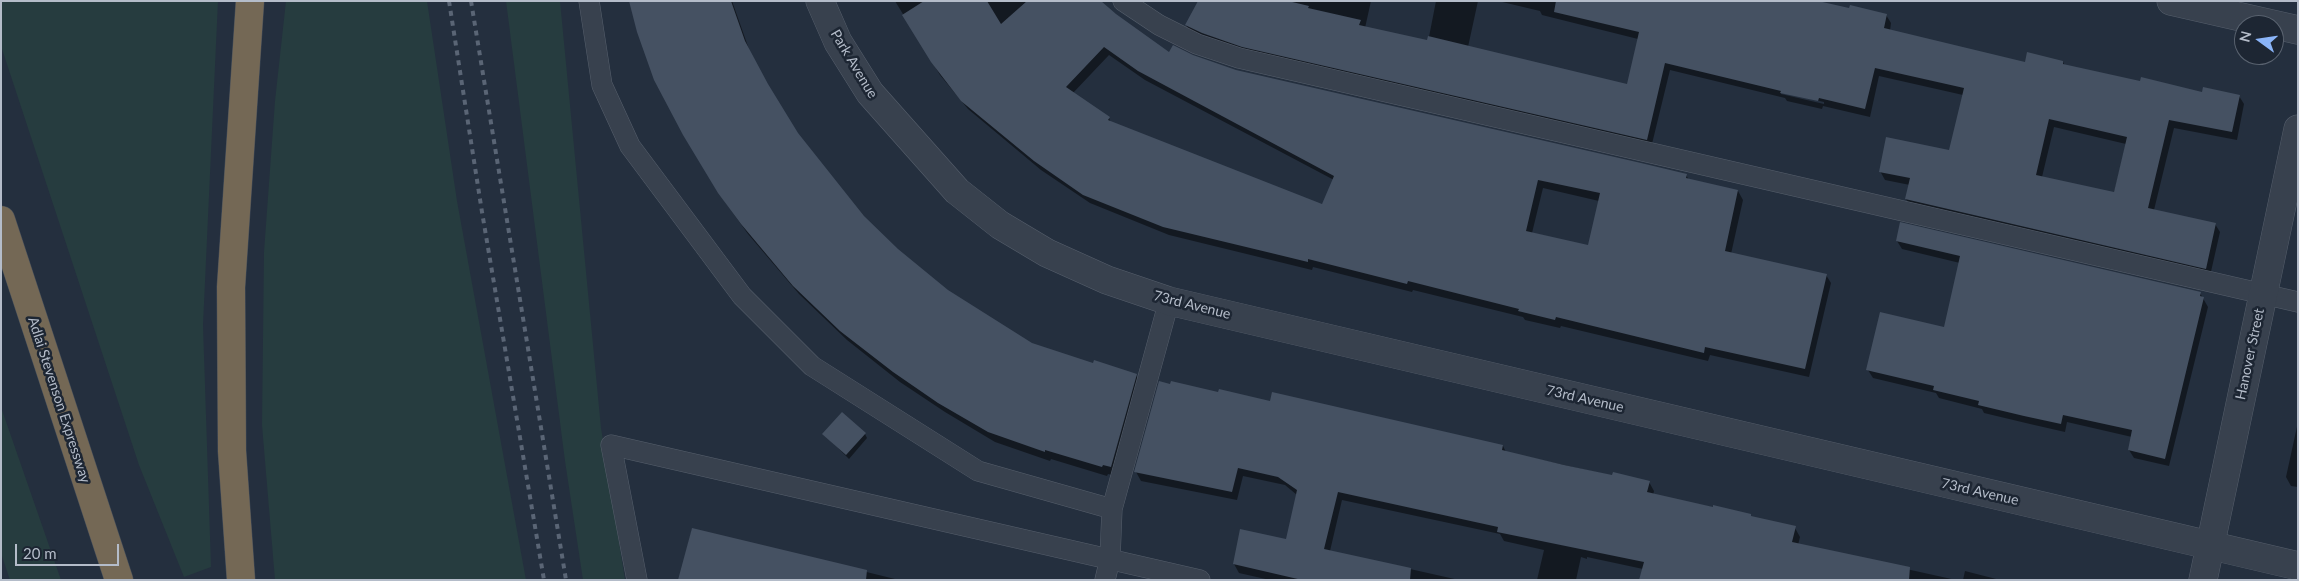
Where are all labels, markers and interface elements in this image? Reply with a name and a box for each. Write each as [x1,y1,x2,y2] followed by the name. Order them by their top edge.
[2234,15,2284,65] north arrow
[827,27,881,101] street label: Park Avenue
[2235,29,2254,44] text: N
[1152,287,1232,323] street label: 73rd Avenue
[2232,307,2268,401] street label: Hanover Street
[24,315,94,485] street label: Adlai Stevenson Expressway
[1545,382,1625,416] street label: 73rd Avenue
[1940,475,2020,509] street label: 73rd Avenue
[18,534,121,566] scale bar
[23,544,57,562] text: 20 m

